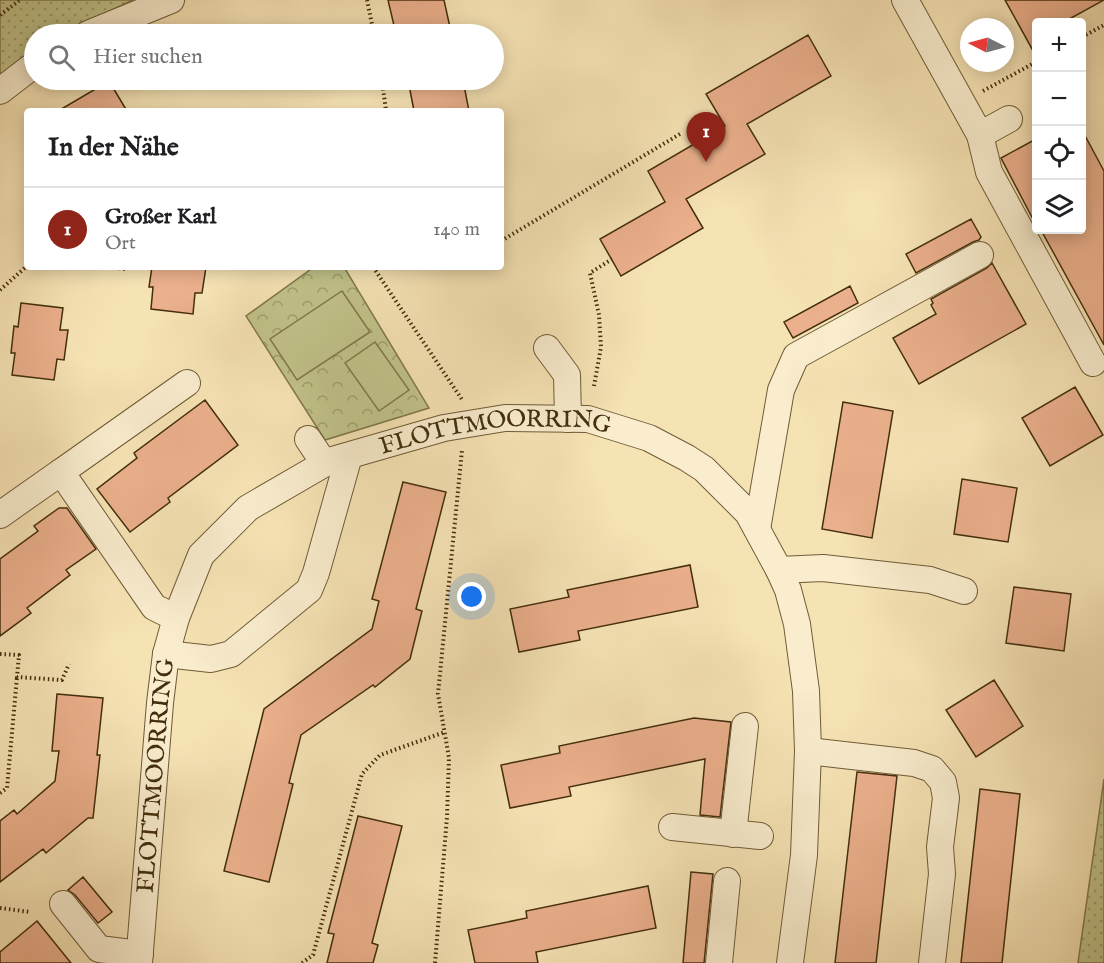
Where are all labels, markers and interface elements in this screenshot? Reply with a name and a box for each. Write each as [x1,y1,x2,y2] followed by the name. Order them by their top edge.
[960,18,1014,72] north arrow
[1032,18,1086,234] map controls
[1032,18,1086,72] button: +
[24,24,504,90] search box
[45,41,78,74] icon: search
[93,43,203,71] text: Hier suchen
[1032,72,1086,126] button: −
[686,112,726,162] pin: 1
[1032,126,1086,180] button: locate
[48,131,179,164] text: In der Nähe
[1032,180,1086,234] button: layers
[105,203,216,231] text: Großer Karl
[64,217,71,242] text: 1
[433,217,480,242] text: 140 m
[105,231,136,256] text: Ort
[376,404,615,463] street label: FLOTTMOORRING
[457,582,486,611] your location
[131,657,182,894] street label: FLOTTMOORRING

